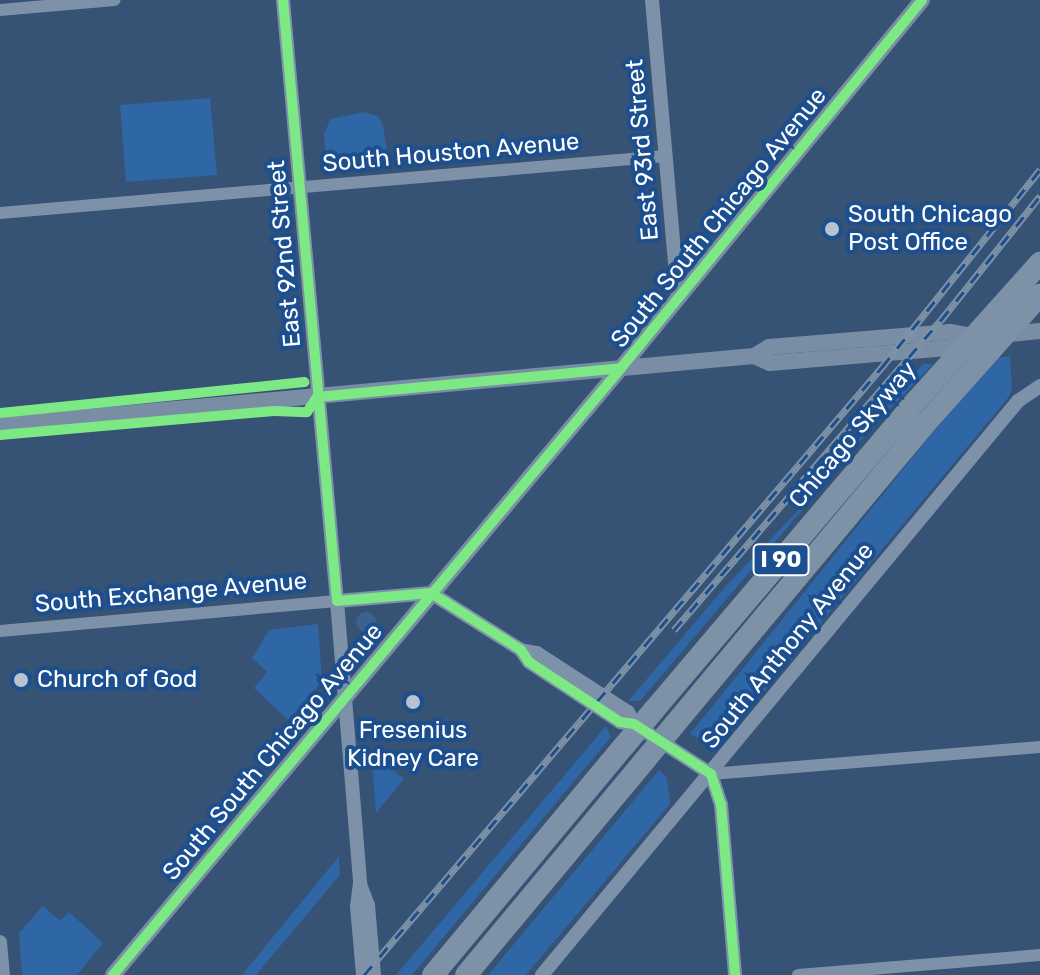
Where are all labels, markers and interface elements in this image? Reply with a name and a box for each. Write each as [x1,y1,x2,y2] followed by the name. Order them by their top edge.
[621,58,665,242] street label: East 93rd Street
[605,82,833,354] street label: South South Chicago Avenue
[321,127,581,179] street label: South Houston Avenue
[262,159,308,349] street label: East 92nd Street
[848,201,1012,257] place label: South Chicago Post Office
[823,220,841,238] marker: South Chicago Post Office
[783,356,923,514] street label: Chicago Skyway
[695,536,881,756] street label: South Anthony Avenue
[751,542,811,578] road number: I 90
[34,567,308,619] street label: South Exchange Avenue
[157,617,389,887] street label: South South Chicago Avenue
[37,666,198,694] place label: Church of God
[12,671,30,689] marker: Church of God
[402,691,424,713] marker: Fresenius Kidney Care
[347,717,479,773] place label: Fresenius Kidney Care

